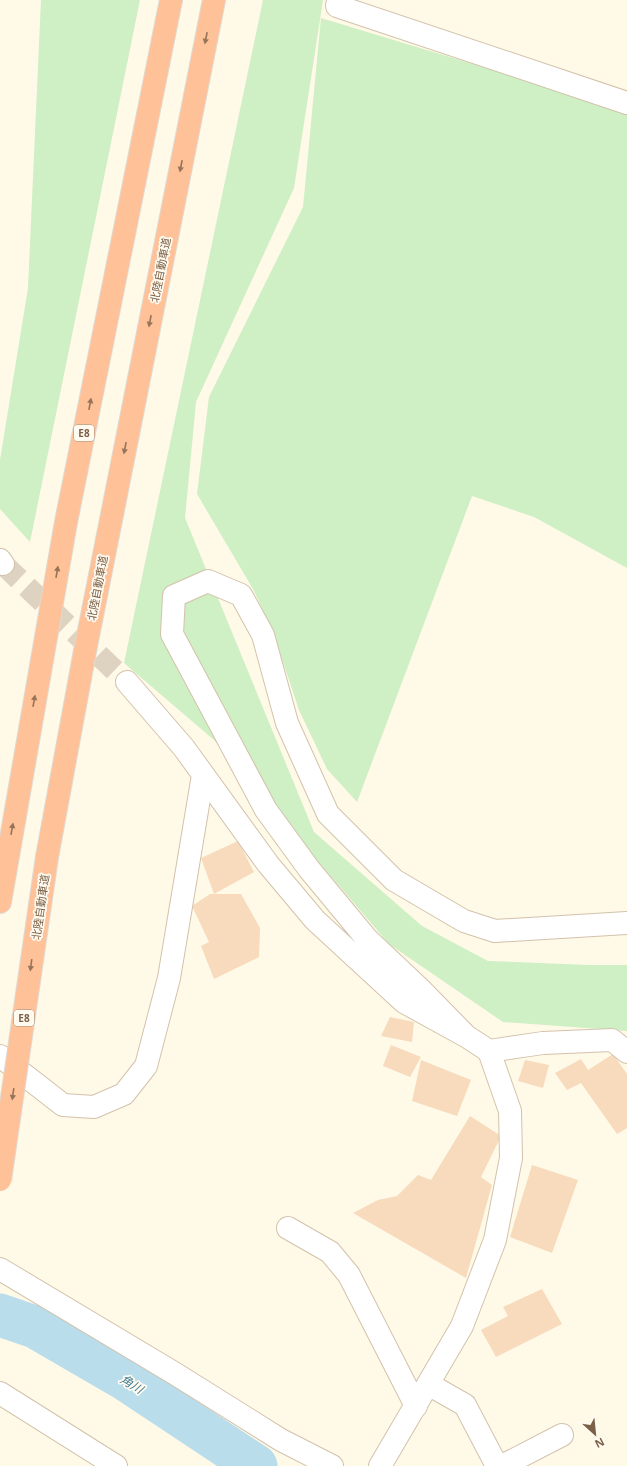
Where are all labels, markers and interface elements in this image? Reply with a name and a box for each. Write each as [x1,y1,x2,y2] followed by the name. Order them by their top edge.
[203,32,209,44] one-way arrow
[177,160,183,172] one-way arrow
[146,236,174,304] street label: 北陸自動車道
[147,315,153,327] one-way arrow
[87,398,93,410] one-way arrow
[74,425,94,441] road number: E8
[121,442,127,454] one-way arrow
[83,554,111,622] street label: 北陸自動車道
[54,566,60,579] one-way arrow
[31,694,37,707] one-way arrow
[10,823,16,835] one-way arrow
[28,873,52,941] street label: 北陸自動車道
[28,959,34,971] one-way arrow
[14,1010,34,1026] road number: E8
[10,1088,16,1100] one-way arrow
[117,1370,148,1399] water label: 角川
[575,1414,615,1454] north arrow
[592,1435,607,1452] text: N

